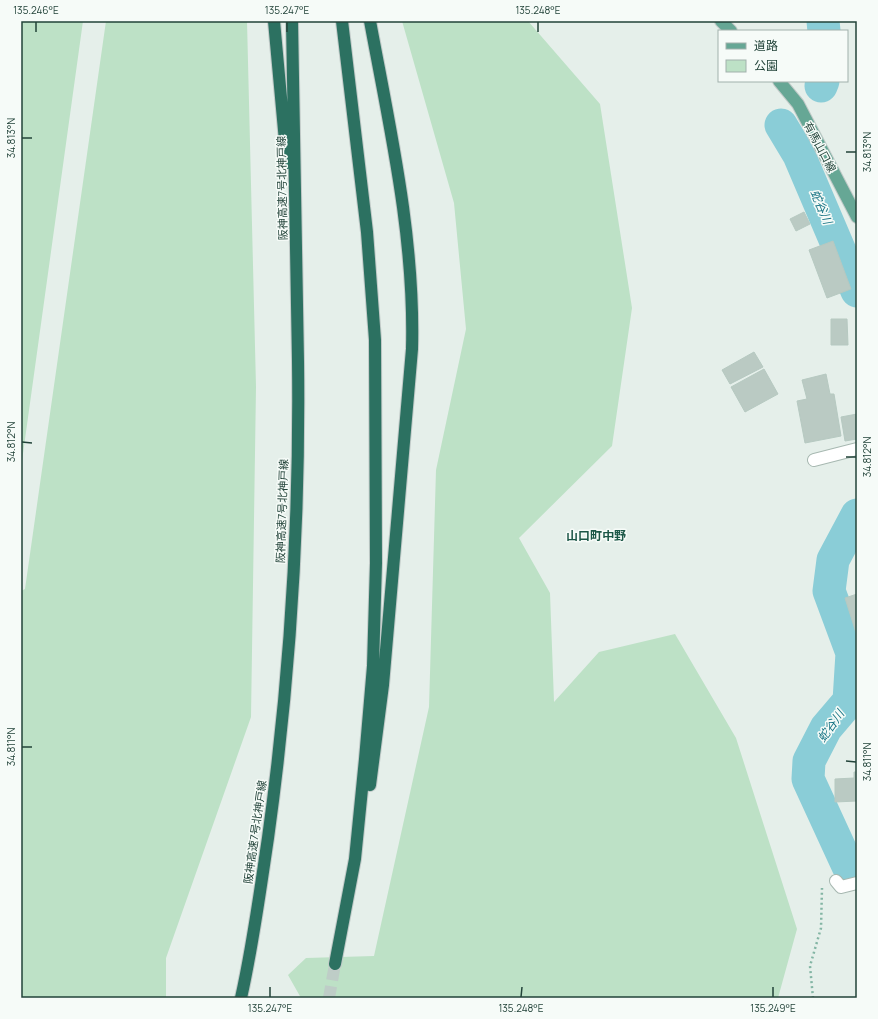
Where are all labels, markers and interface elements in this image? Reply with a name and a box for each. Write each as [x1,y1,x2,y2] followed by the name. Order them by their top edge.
[13,3,59,17] text: 135.246°E
[265,3,309,17] text: 135.247°E
[515,3,561,17] text: 135.248°E
[718,30,848,82] legend
[754,37,778,54] text: 道路
[754,57,778,74] text: 公園
[4,118,18,158] text: 34.813°N
[801,119,840,175] street label: 有馬山口線
[860,132,874,172] text: 34.813°N
[273,136,290,240] street label: 阪神高速7号北神戸線
[807,187,837,229] water label: 蛇谷川
[4,422,18,462] text: 34.812°N
[860,437,874,477] text: 34.812°N
[272,458,291,563] street label: 阪神高速7号北神戸線
[566,527,626,544] district label: 山口町中野
[813,704,849,745] water label: 蛇谷川
[4,727,18,766] text: 34.811°N
[860,742,874,781] text: 34.811°N
[240,779,269,885] street label: 阪神高速7号北神戸線
[248,1001,292,1015] text: 135.247°E
[498,1001,544,1015] text: 135.248°E
[750,1001,796,1015] text: 135.249°E

